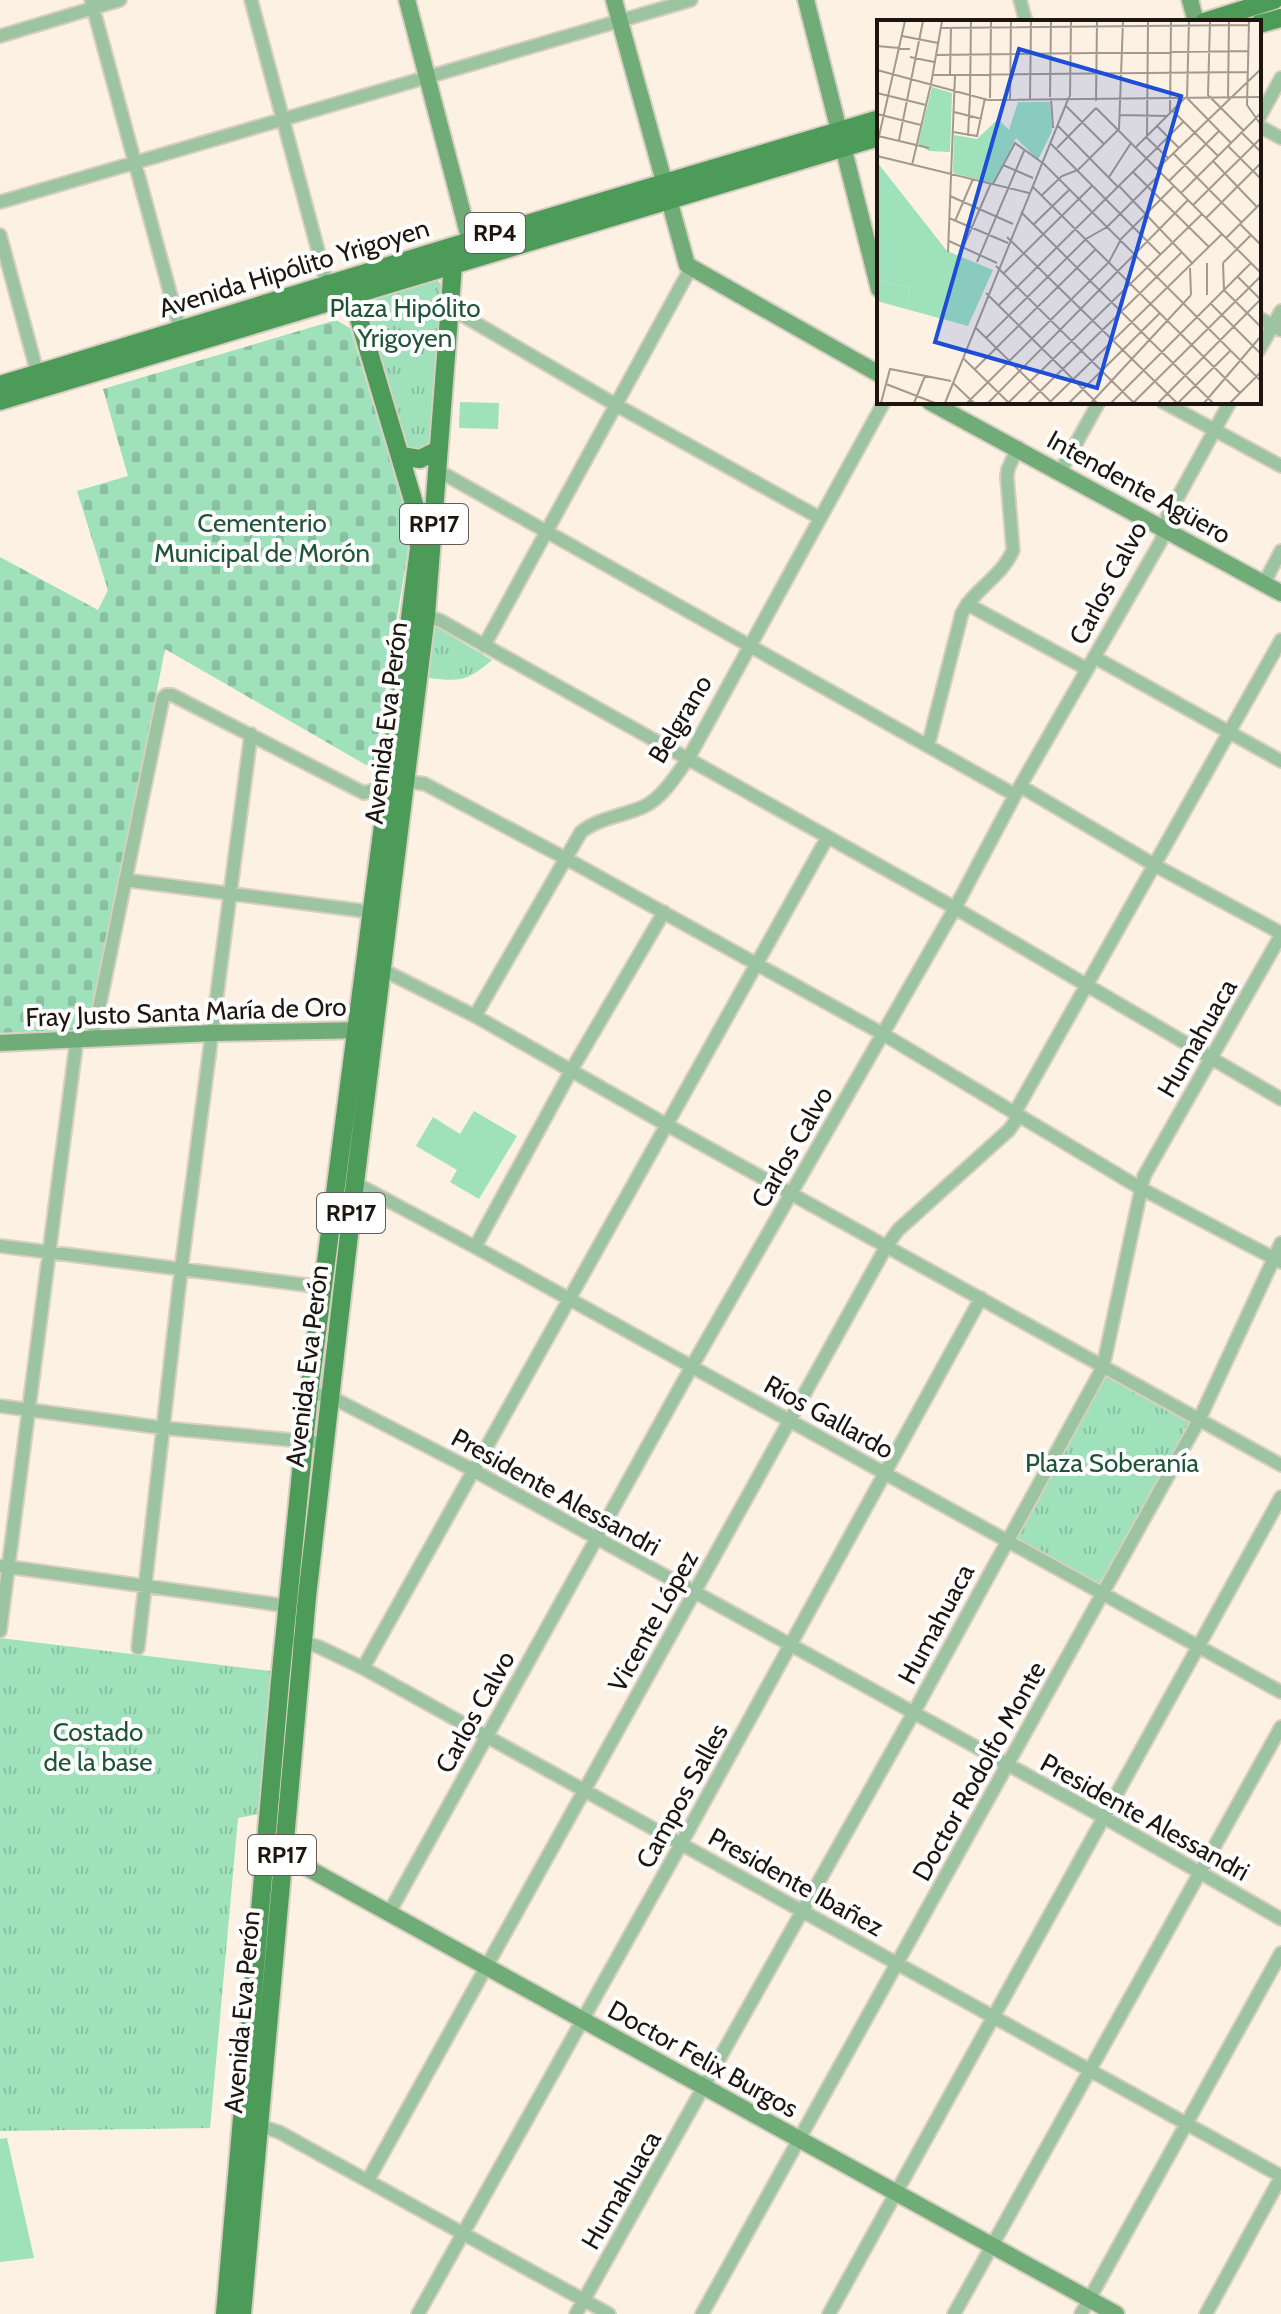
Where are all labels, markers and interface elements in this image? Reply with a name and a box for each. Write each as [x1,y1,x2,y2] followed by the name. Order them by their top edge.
[877,20,1261,404] inset map
[155,212,433,324] street label: Avenida Hipólito Yrigoyen
[465,213,525,253] road number: RP4
[330,292,480,354] park label: Plaza Hipólito Yrigoyen
[1042,423,1236,551] street label: Intendente Agüero
[400,504,468,544] road number: RP17
[154,507,370,569] park label: Cementerio Municipal de Morón
[1062,516,1154,650] street label: Carlos Calvo
[358,620,414,826] street label: Avenida Eva Perón
[641,669,719,769] street label: Belgrano
[1150,973,1244,1103] street label: Humahuaca
[25,990,347,1034] street label: Fray Justo Santa María de Oro
[744,1081,840,1213] street label: Carlos Calvo
[317,1193,385,1233] road number: RP17
[279,1263,335,1469] street label: Avenida Eva Perón
[759,1368,899,1466] street label: Ríos Gallardo
[446,1421,666,1563] street label: Presidente Alessandri
[1025,1447,1200,1479] park label: Plaza Soberanía
[601,1545,705,1697] street label: Vicente López
[891,1558,981,1690] street label: Humahuaca
[428,1645,522,1779] street label: Carlos Calvo
[905,1656,1053,1886] street label: Doctor Rodolfo Monte
[43,1716,153,1778] park label: Costado de la base
[629,1718,735,1874] street label: Campos Salles
[1035,1746,1255,1888] street label: Presidente Alessandri
[703,1821,889,1943] street label: Presidente Ibañez
[248,1835,316,1875] road number: RP17
[217,1909,267,2115] street label: Avenida Eva Perón
[602,1993,804,2125] street label: Doctor Felix Burgos
[574,2125,668,2255] street label: Humahuaca

